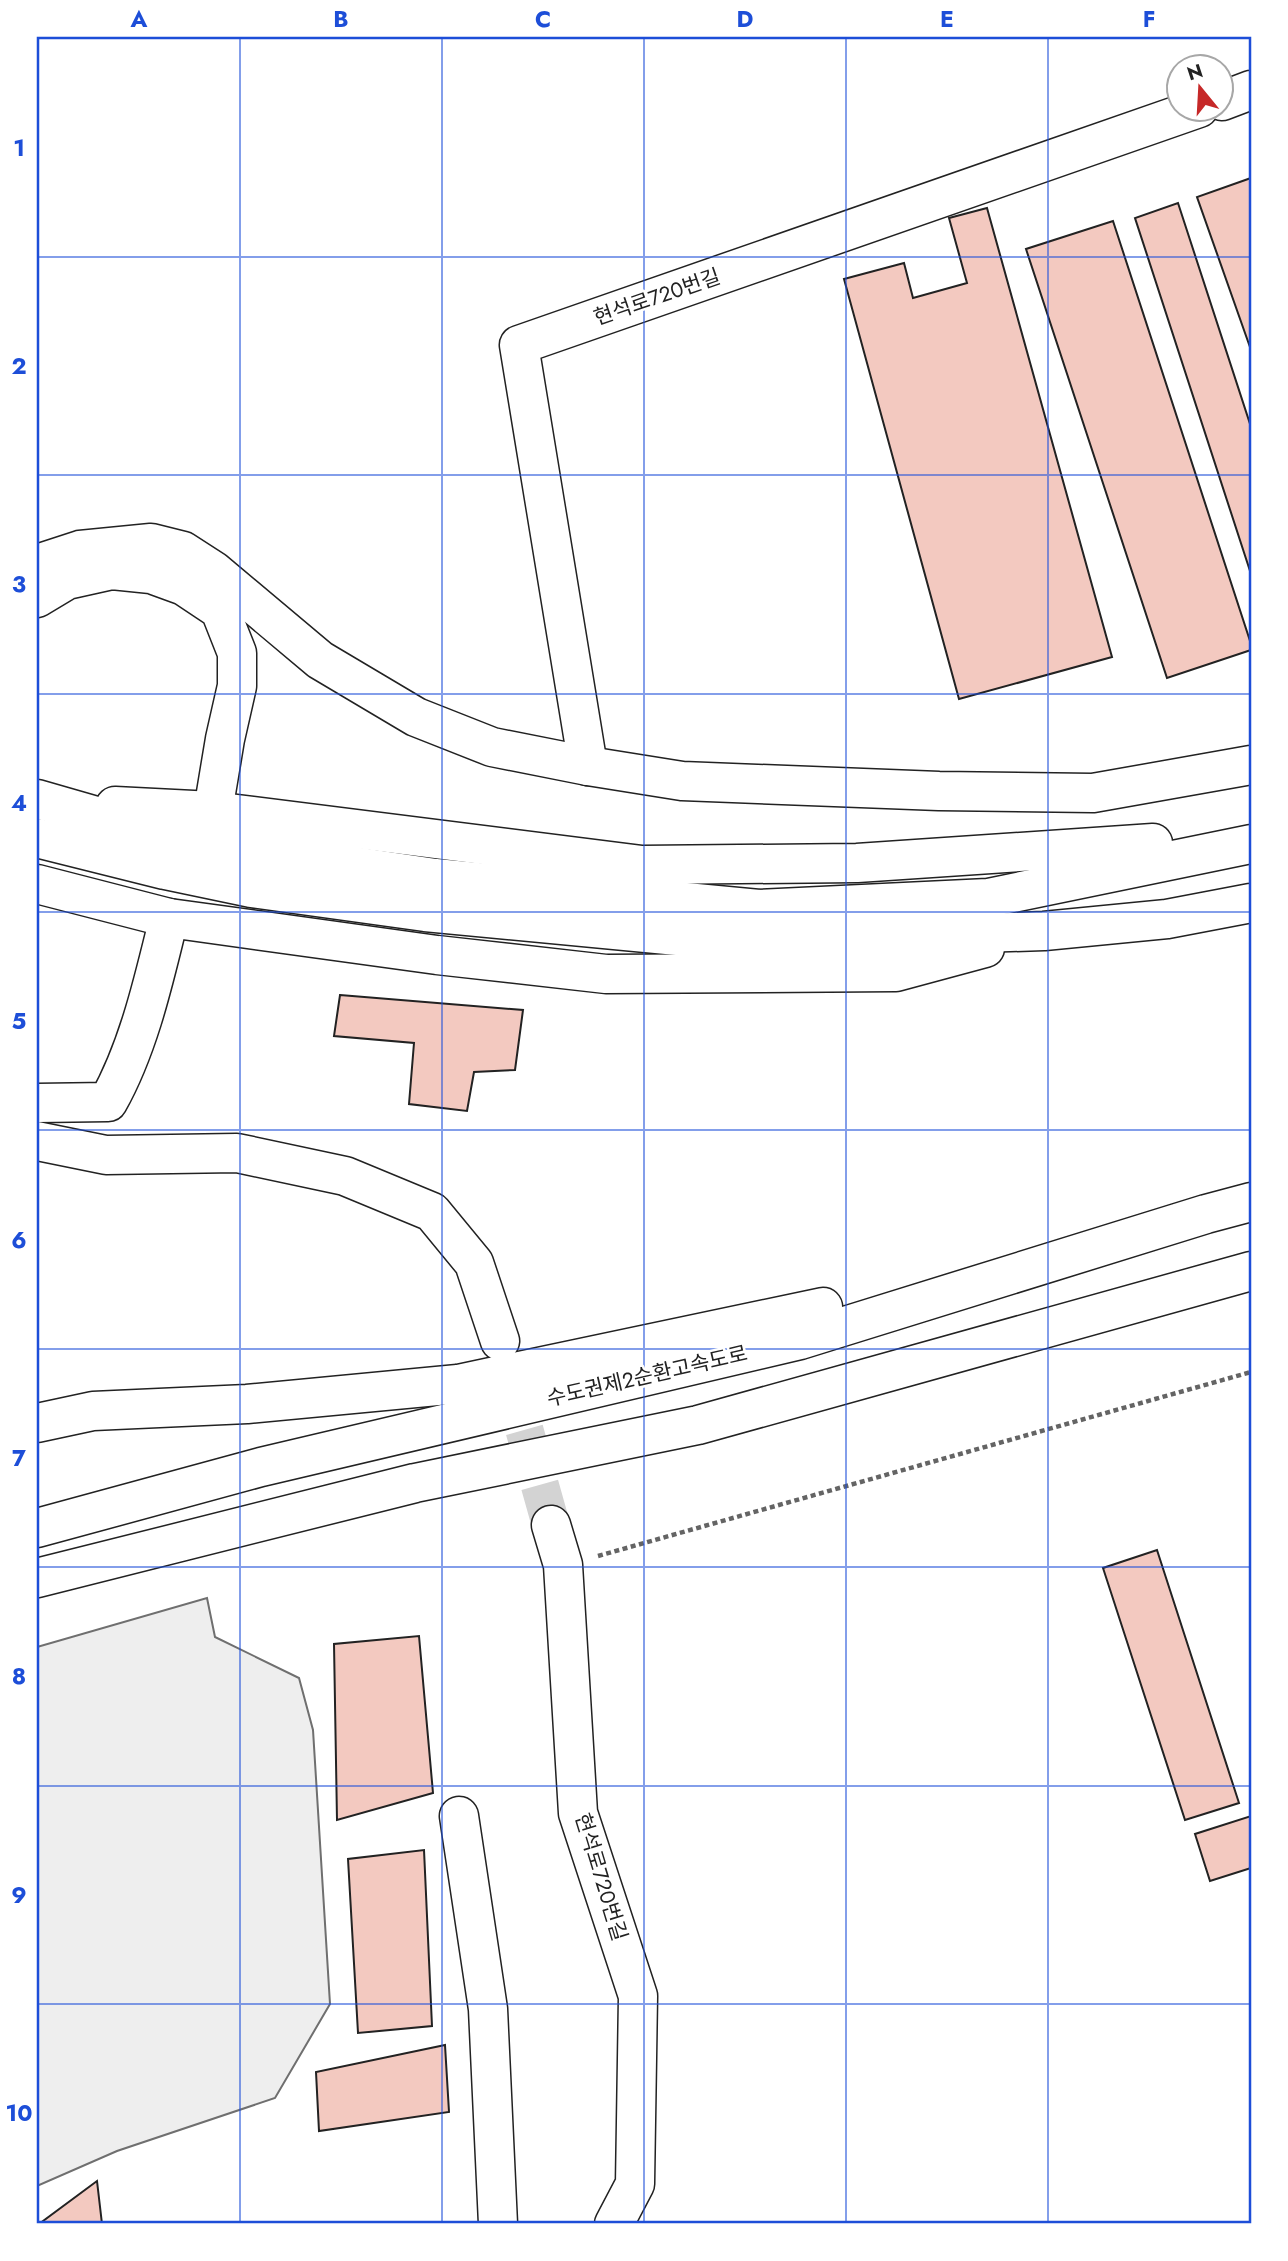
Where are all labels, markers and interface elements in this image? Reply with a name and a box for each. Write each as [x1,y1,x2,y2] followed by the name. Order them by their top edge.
[130,2,148,36] text: A
[333,2,349,36] text: B
[535,2,551,36] text: C
[737,2,754,36] text: D
[940,2,954,36] text: E
[1143,2,1155,36] text: F
[1166,52,1236,122] north arrow
[1184,57,1206,87] text: N
[13,131,25,165] text: 1
[590,261,724,333] street label: 현석로720번길
[11,349,27,383] text: 2
[12,567,26,601] text: 3
[11,786,27,820] text: 4
[12,1004,26,1038] text: 5
[11,1223,27,1257] text: 6
[544,1338,750,1414] street label: 수도권제2순환고속도로
[12,1441,26,1475] text: 7
[12,1659,26,1693] text: 8
[567,1809,635,1945] street label: 현석로720번길
[11,1878,27,1912] text: 9
[6,2096,32,2130] text: 10

